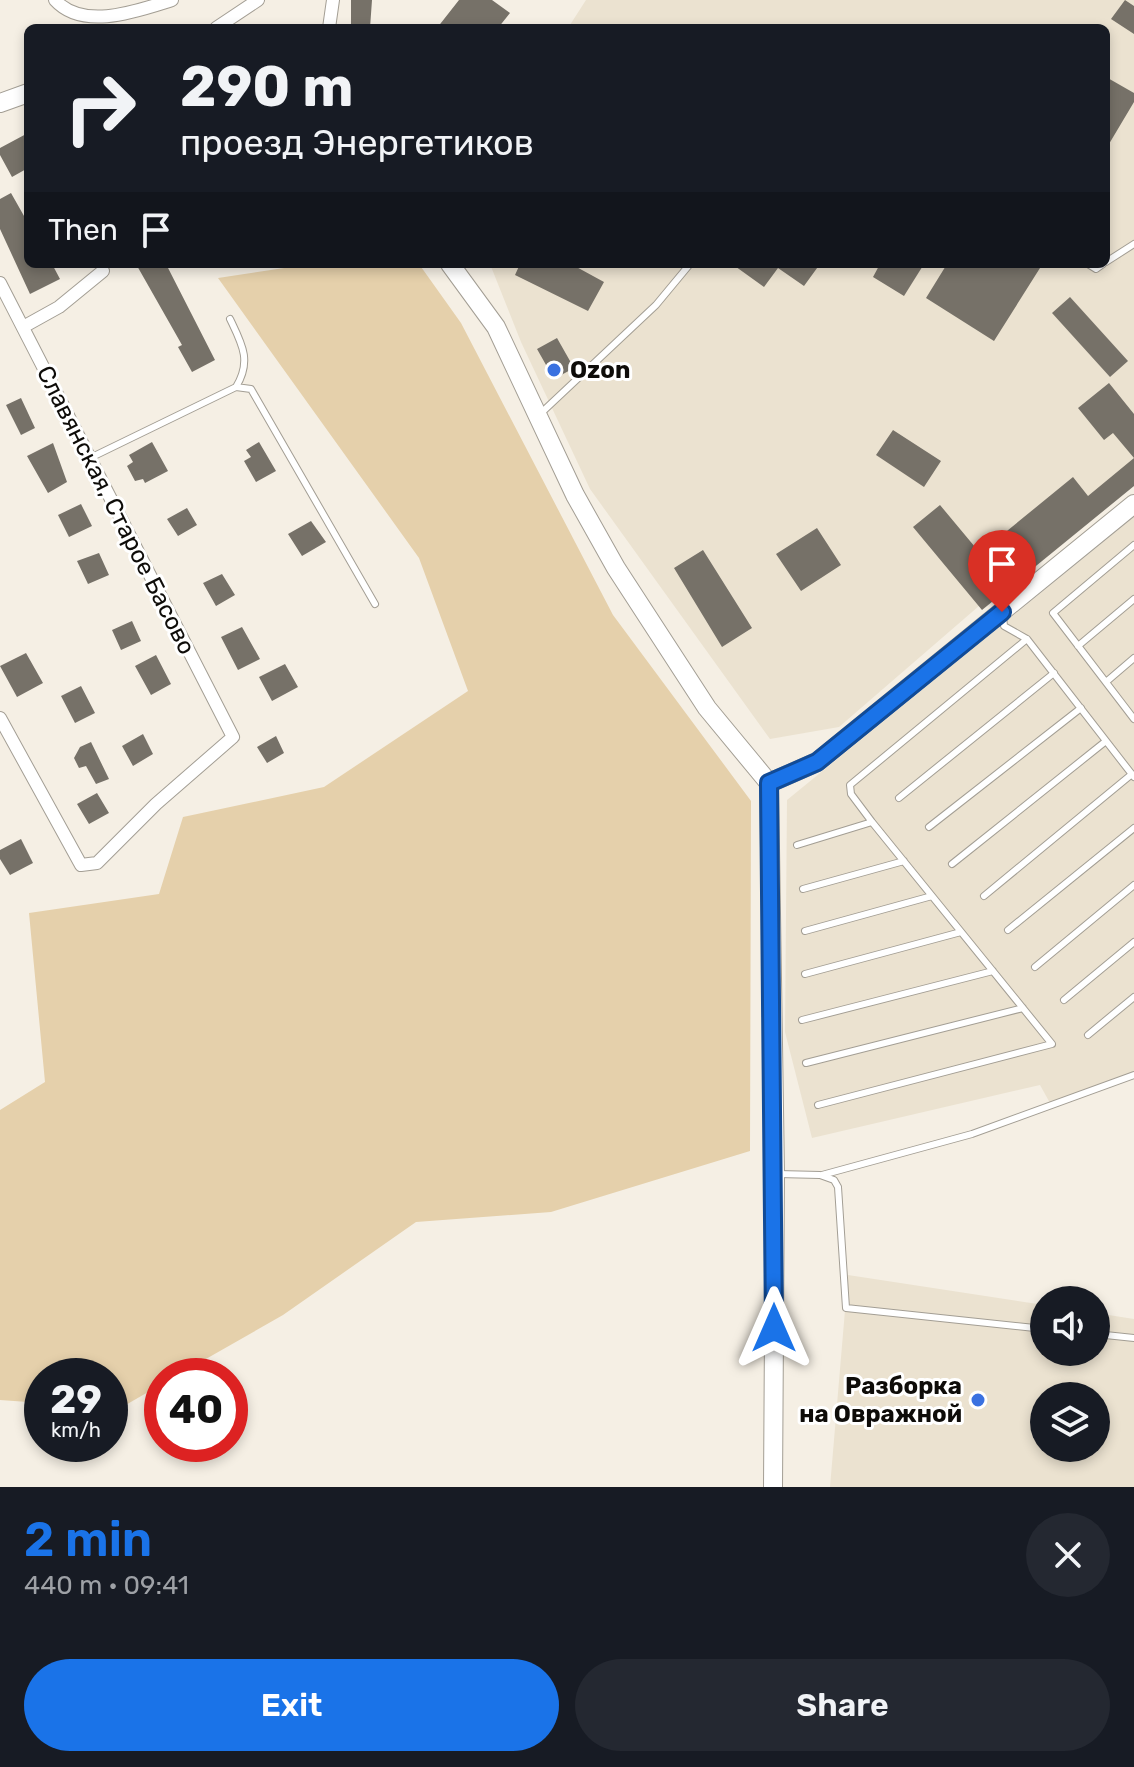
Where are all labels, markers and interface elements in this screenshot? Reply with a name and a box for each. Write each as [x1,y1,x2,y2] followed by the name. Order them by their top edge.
[180,54,354,120] text: 290 m
[48,56,152,160] icon: right
[180,121,534,164] text: проезд Энергетиков
[134,208,178,252] icon: arrive
[48,212,118,248] text: Then
[570,356,630,384] place label: Ozon
[31,361,201,659] street label: Славянская, Старое Басово
[545,361,563,379] marker: Ozon
[968,530,1036,612] pin
[980,542,1024,586] icon: arrive
[732,1286,816,1370] position arrow
[1030,1286,1110,1462] map controls
[1030,1286,1110,1366] button: sound
[144,1358,248,1462] speed limit sign: 40
[799,1372,962,1428] place label: Разборка на Овражной
[50,1376,102,1423] text: 29
[1030,1382,1110,1462] button: layers
[969,1391,987,1409] marker: Разборка на Овражной
[51,1418,101,1442] text: km/h
[24,1511,152,1568] text: 2 min
[1026,1513,1110,1597] button: close
[24,1570,189,1601] text: 440 m · 09:41
[24,1659,559,1751] button: Exit
[575,1659,1110,1751] button: Share

